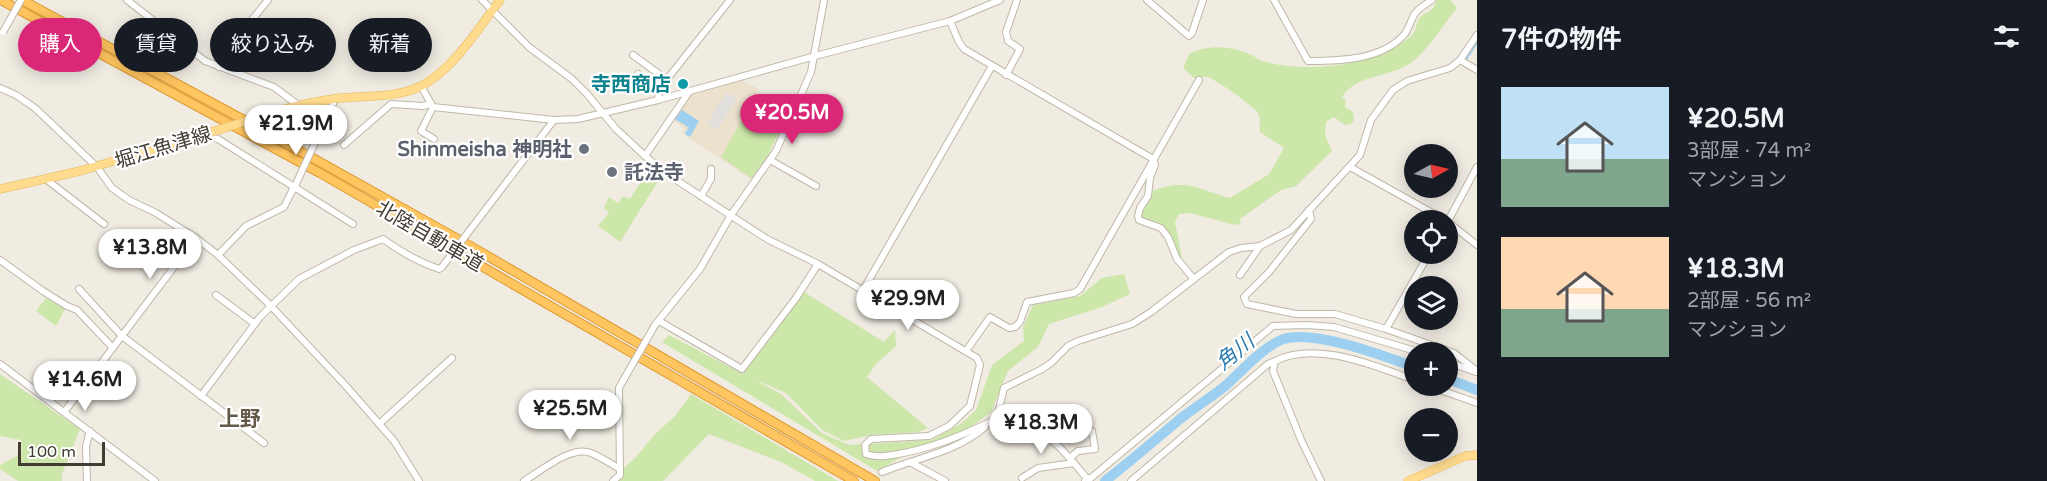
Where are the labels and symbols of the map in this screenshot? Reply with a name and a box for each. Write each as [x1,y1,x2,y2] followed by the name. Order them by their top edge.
[591,73,671,97] place label: 寺西商店
[676,77,690,91] marker: 寺西商店
[743,94,841,145] pin: ¥20.5M
[247,105,345,156] pin: ¥21.9M
[112,122,215,174] street label: 堀江魚津線
[398,138,572,162] place label: Shinmeisha 神明社
[577,142,591,156] marker: Shinmeisha 神明社
[1404,144,1458,198] north arrow
[624,161,684,185] place label: 託法寺
[605,165,619,179] marker: 託法寺
[372,196,487,277] street label: 北陸自動車道
[101,229,199,280] pin: ¥13.8M
[859,280,957,331] pin: ¥29.9M
[1211,328,1261,375] water label: 角川
[36,361,134,412] pin: ¥14.6M
[521,390,619,441] pin: ¥25.5M
[992,404,1090,455] pin: ¥18.3M
[219,407,261,432] district label: 上野
[18,439,105,466] scale bar

